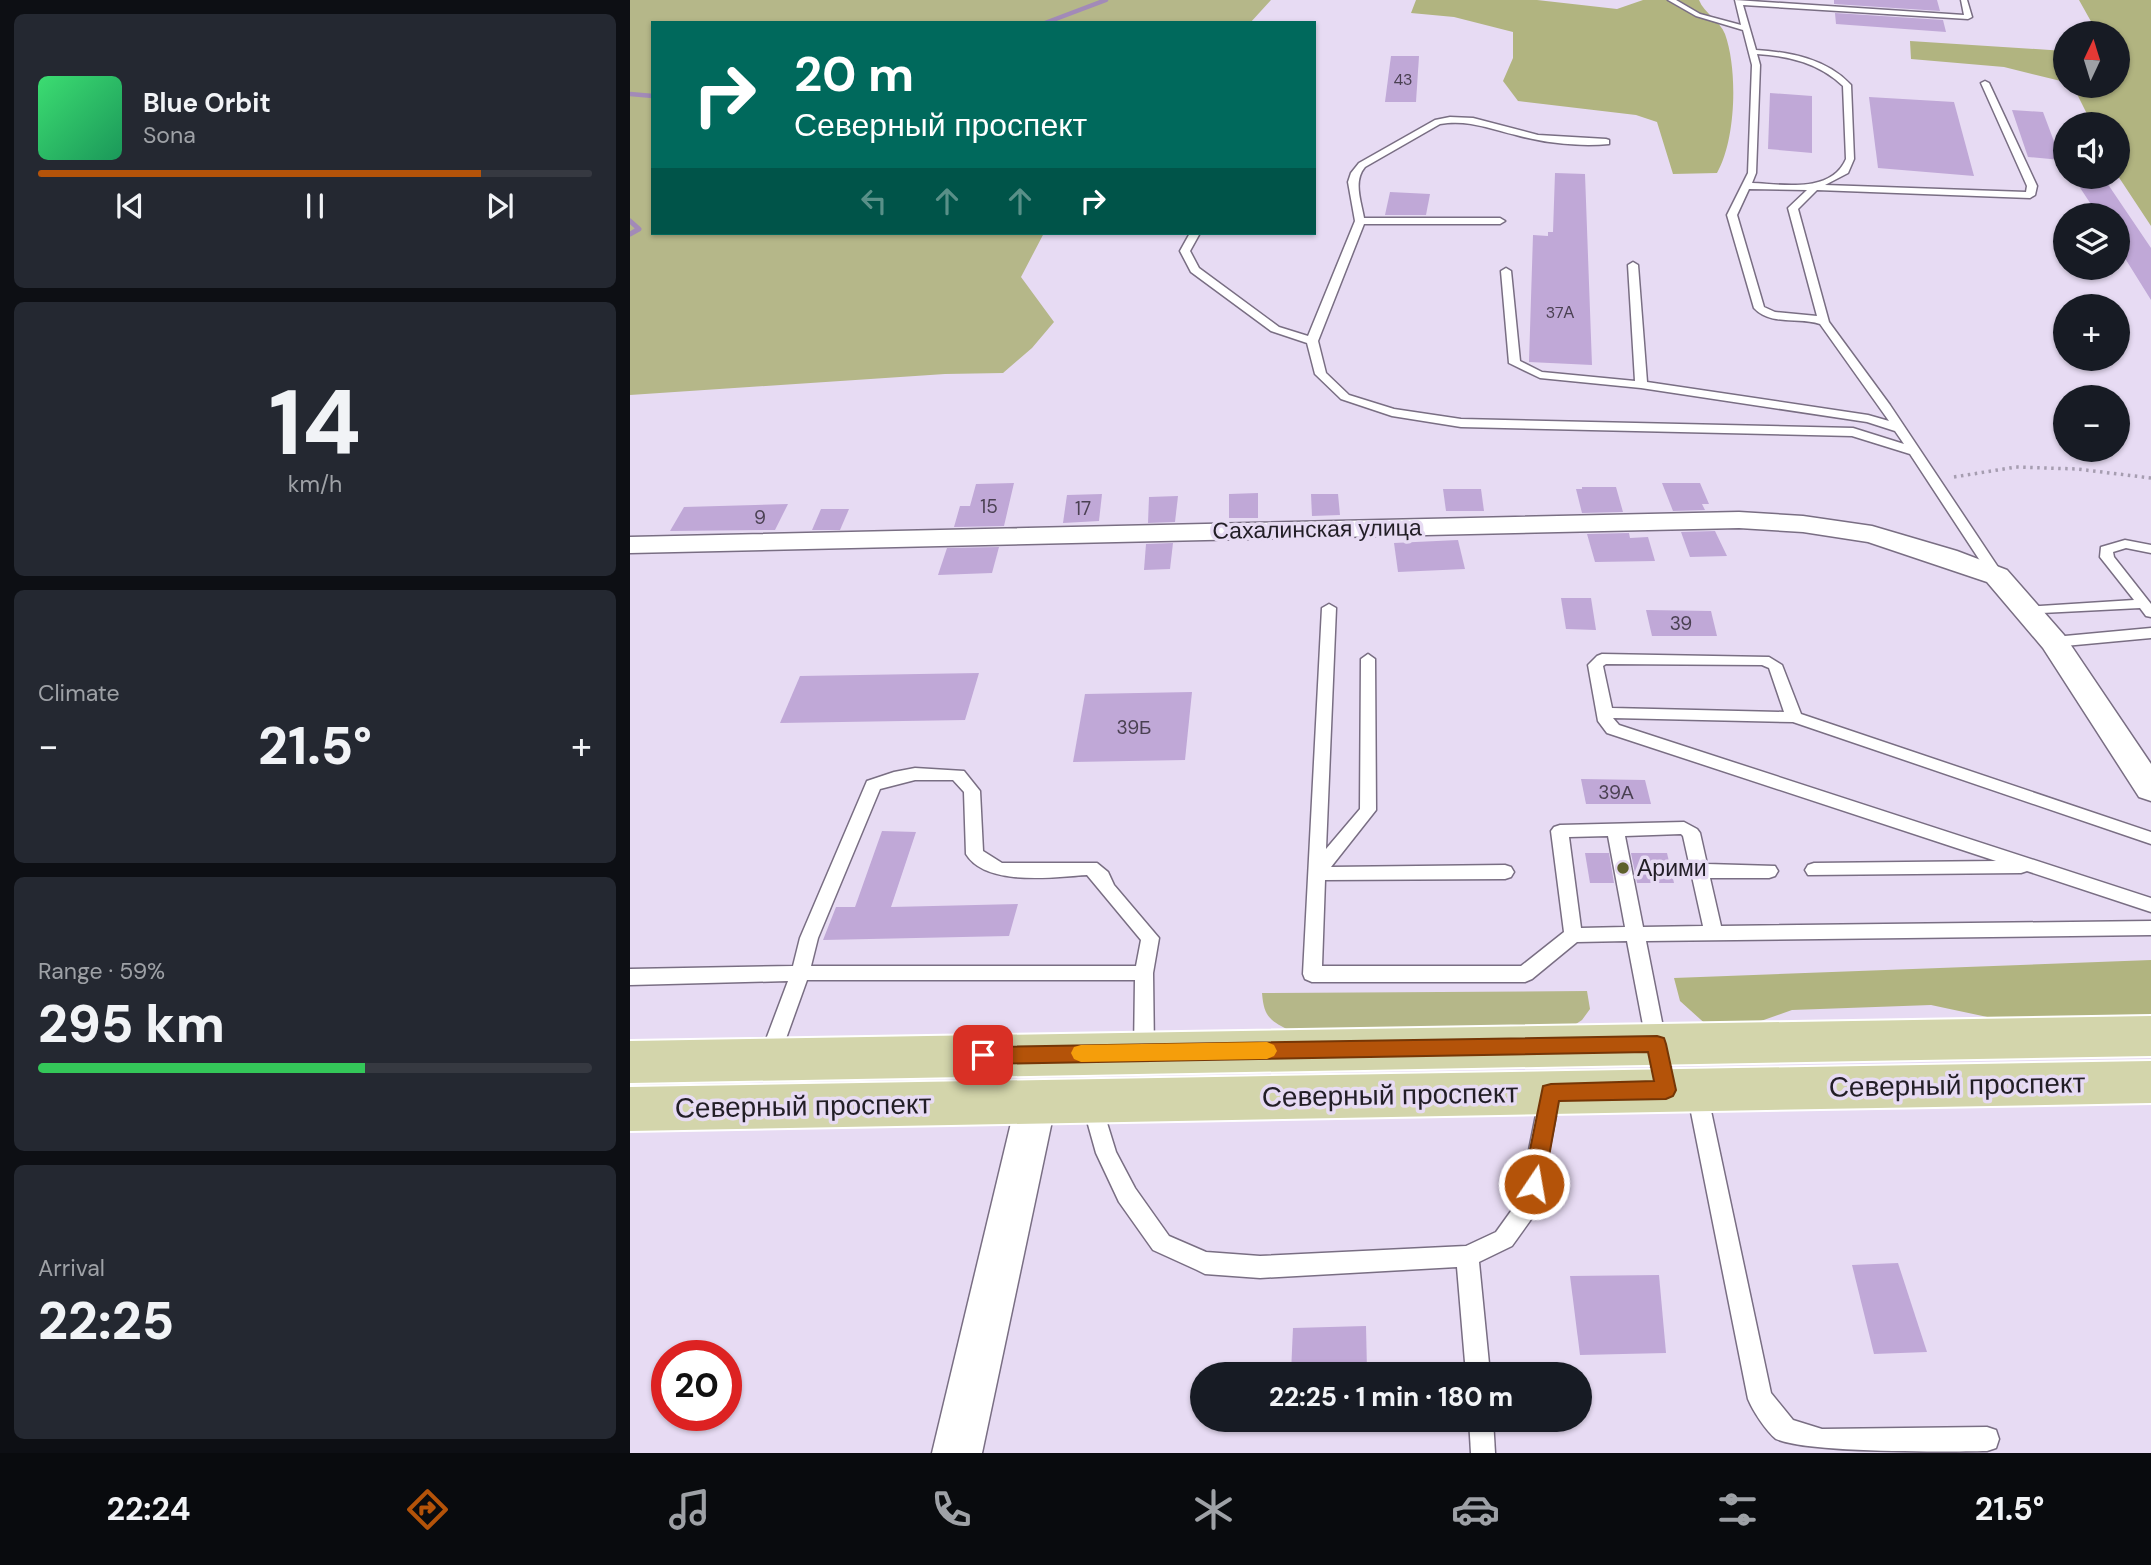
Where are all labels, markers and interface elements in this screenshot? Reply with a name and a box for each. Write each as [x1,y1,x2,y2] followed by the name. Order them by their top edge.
[2053,21,2130,98] north arrow
[2053,21,2130,462] map controls
[794,42,914,106] text: 20 m
[679,49,770,140] icon: right
[1393,69,1413,90] house number: 43
[143,86,271,120] text: Blue Orbit
[794,104,1087,146] text: Северный проспект
[2053,112,2130,189] button: sound
[143,120,196,150] text: Sona
[855,182,893,220] icon: left
[928,182,966,220] icon: ahead
[1001,182,1039,220] icon: ahead
[1074,182,1112,220] icon: right
[111,187,149,225] icon: previous
[296,187,334,225] icon: pause
[481,187,519,225] icon: next
[2053,203,2130,280] button: layers
[2053,294,2130,371] button: +
[1546,302,1575,323] house number: 37А
[269,364,361,482] text: 14
[2053,385,2130,462] button: −
[288,469,342,499] text: km/h
[980,494,998,519] house number: 15
[1075,496,1091,521] house number: 17
[754,505,766,530] house number: 9
[1212,512,1422,546] street label: Сахалинская улица
[1670,611,1692,636] house number: 39
[38,678,120,708] text: Climate
[258,712,372,780] text: 21.5°
[1116,715,1152,740] house number: 39Б
[38,721,59,771] text: −
[571,721,592,771] text: +
[1598,780,1634,805] house number: 39А
[1637,853,1707,883] place label: Арими
[1615,860,1631,876] marker: Арими
[38,956,165,986] text: Range · 59%
[38,990,225,1058] text: 295 km
[953,1025,1013,1085] pin
[964,1036,1002,1074] icon: arrive
[1828,1064,2086,1106] street label: Северный проспект
[1261,1074,1519,1116] street label: Северный проспект
[674,1085,932,1127] street label: Северный проспект
[1497,1147,1571,1221] position arrow
[38,1253,105,1283] text: Arrival
[38,1287,174,1355] text: 22:25
[651,1340,742,1431] speed limit sign: 20
[1269,1380,1513,1414] text: 22:25 · 1 min · 180 m
[403,1485,452,1534] icon: directions
[665,1485,714,1534] icon: music
[927,1485,976,1534] icon: phone
[1189,1485,1238,1534] icon: climate
[1451,1485,1500,1534] icon: car
[1713,1485,1762,1534] icon: filters
[106,1488,191,1530] text: 22:24
[1975,1488,2044,1530] text: 21.5°

